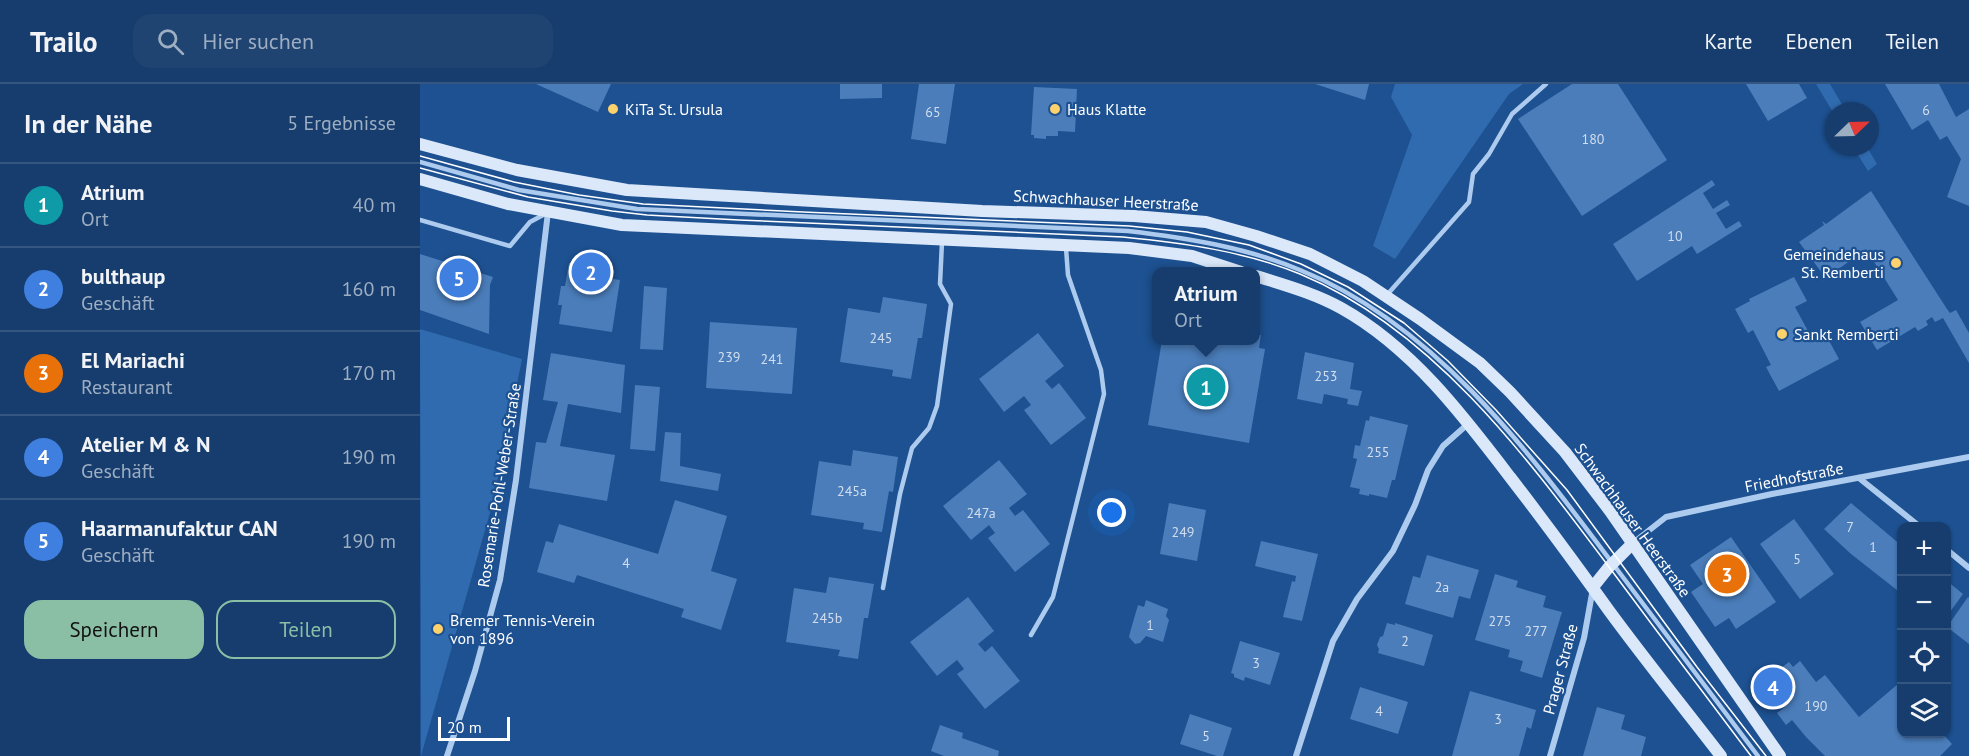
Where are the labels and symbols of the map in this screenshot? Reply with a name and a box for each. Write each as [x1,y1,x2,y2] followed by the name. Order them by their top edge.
[625,99,723,119] place label: KiTa St. Ursula
[1067,99,1147,119] place label: Haus Klatte
[1922,101,1930,119] house number: 6
[606,102,620,116] marker: KiTa St. Ursula
[1048,102,1062,116] marker: Haus Klatte
[1825,102,1879,156] north arrow
[925,103,941,121] house number: 65
[1582,130,1605,148] house number: 180
[1013,185,1199,215] street label: Schwachhauser Heerstraße
[1667,227,1683,245] house number: 10
[1783,244,1884,282] place label: Gemeindehaus St. Remberti
[572,250,610,294] pin: 2
[440,256,478,300] pin: 5
[1889,256,1903,270] marker: Gemeindehaus St. Remberti
[1794,324,1899,344] place label: Sankt Remberti
[1775,327,1789,341] marker: Sankt Remberti
[870,329,892,347] house number: 245
[718,348,740,366] house number: 239
[761,350,783,368] house number: 241
[1186,364,1226,410] pin: 1
[1315,367,1337,385] house number: 253
[473,381,525,589] street label: Rosemarie-Pohl-Weber-Straße
[1570,439,1696,601] street label: Schwachhauser Heerstraße
[1367,443,1389,461] house number: 255
[1743,458,1845,496] street label: Friedhofstraße
[837,482,867,500] house number: 245a
[1097,498,1126,527] your location
[966,504,996,522] house number: 247a
[1846,518,1854,536] house number: 7
[1172,523,1194,541] house number: 249
[1869,538,1877,556] house number: 1
[1793,550,1801,568] house number: 5
[1708,552,1746,596] pin: 3
[622,554,630,572] house number: 4
[1435,578,1449,596] house number: 2a
[812,609,842,627] house number: 245b
[450,610,595,648] place label: Bremer Tennis-Verein von 1896
[1489,612,1511,630] house number: 275
[1146,616,1154,634] house number: 1
[1538,621,1582,717] street label: Prager Straße
[431,622,445,636] marker: Bremer Tennis-Verein von 1896
[1525,622,1547,640] house number: 277
[1401,632,1409,650] house number: 2
[1252,654,1260,672] house number: 3
[1754,664,1792,710] pin: 4
[1805,697,1828,715] house number: 190
[1375,702,1383,720] house number: 4
[1494,710,1502,728] house number: 3
[438,714,510,742] scale bar
[1202,727,1210,745] house number: 5

